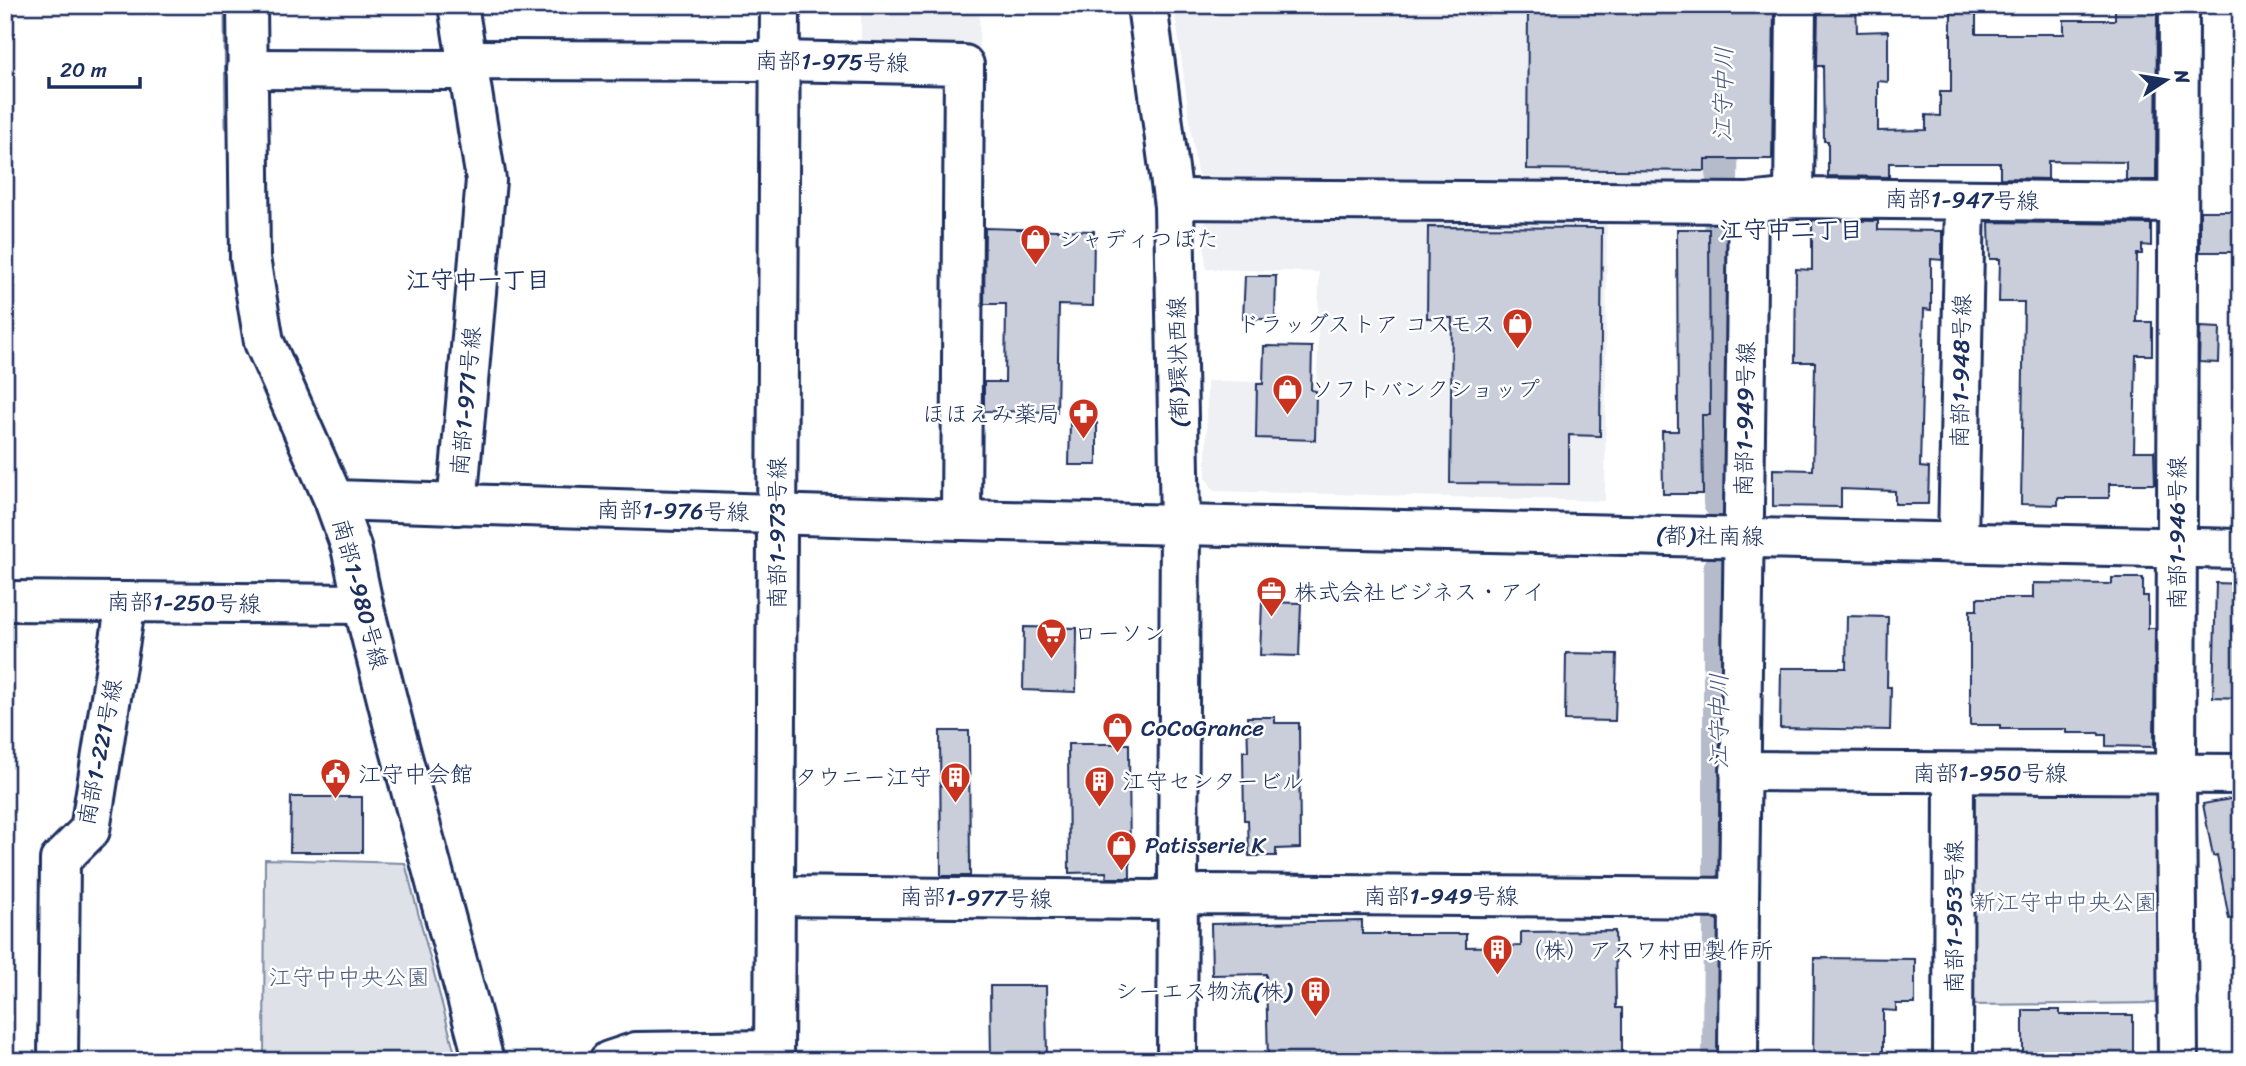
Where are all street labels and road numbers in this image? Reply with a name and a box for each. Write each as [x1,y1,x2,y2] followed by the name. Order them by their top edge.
[755,40,909,84] street label: 南部1-975号線
[1885,178,2039,222] street label: 南部1-947号線
[1939,293,1983,449] street label: 南部1-948号線
[1156,296,1200,428] street label: (都)環状西線
[439,325,493,477] street label: 南部1-971号線
[1723,341,1767,497] street label: 南部1-949号線
[2157,456,2198,610] street label: 南部1-946号線
[757,457,798,609] street label: 南部1-973号線
[596,489,750,533] street label: 南部1-976号線
[320,514,400,674] street label: 南部1-980号線
[1656,515,1764,557] street label: (都)社南線
[106,581,262,625] street label: 南部1-250号線
[66,675,134,829] street label: 南部1-221号線
[1912,753,2068,794] street label: 南部1-950号線
[1934,840,1975,994] street label: 南部1-953号線
[899,876,1053,920] street label: 南部1-977号線
[1363,876,1519,917] street label: 南部1-949号線

